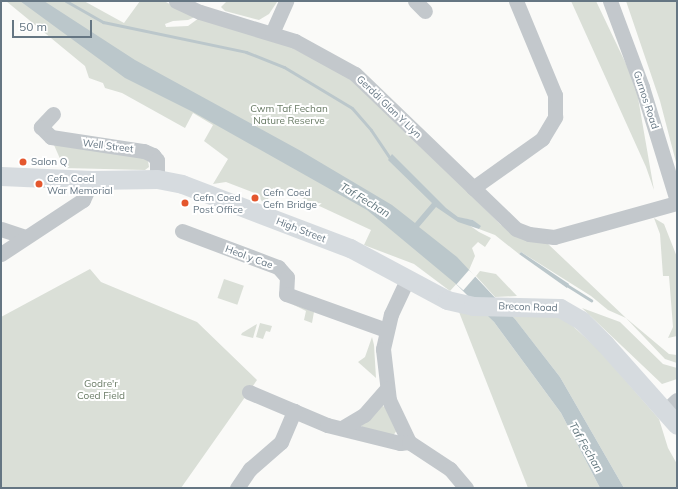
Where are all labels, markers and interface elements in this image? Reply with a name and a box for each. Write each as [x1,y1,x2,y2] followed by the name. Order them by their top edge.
[14,12,94,38] scale bar
[19,19,47,34] text: 50 m
[631,69,661,131] street label: Gurnos Road
[354,73,424,141] street label: Gerddi Glan Y Llyn
[250,102,328,126] park label: Cwm Taf Fechan Nature Reserve
[82,137,134,155] street label: Well Street
[31,156,68,168] place label: Salon Q
[18,157,28,167] marker: Salon Q
[47,172,113,196] place label: Cefn Coed War Memorial
[34,179,44,189] marker: Cefn Coed War Memorial
[338,180,392,220] water label: Taf Fechan
[263,186,317,210] place label: Cefn Coed Cefn Bridge
[193,191,243,214] place label: Cefn Coed Post Office
[250,193,260,203] marker: Cefn Coed Cefn Bridge
[180,198,190,208] marker: Cefn Coed Post Office
[274,215,328,245] street label: High Street
[224,243,274,271] street label: Heol y Cae
[498,300,558,314] street label: Brecon Road
[77,377,125,400] park label: Godre'r Coed Field
[566,420,606,474] water label: Taf Fechan

